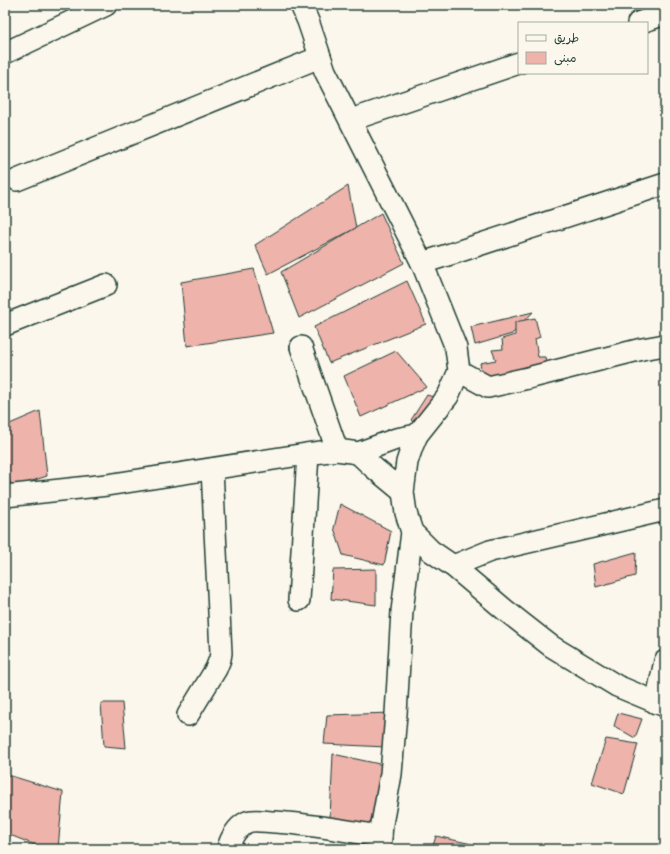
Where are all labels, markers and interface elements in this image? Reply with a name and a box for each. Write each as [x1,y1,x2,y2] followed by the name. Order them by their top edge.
[518,22,648,74] legend
[554,30,579,45] text: طريق
[554,50,577,66] text: مبنى

